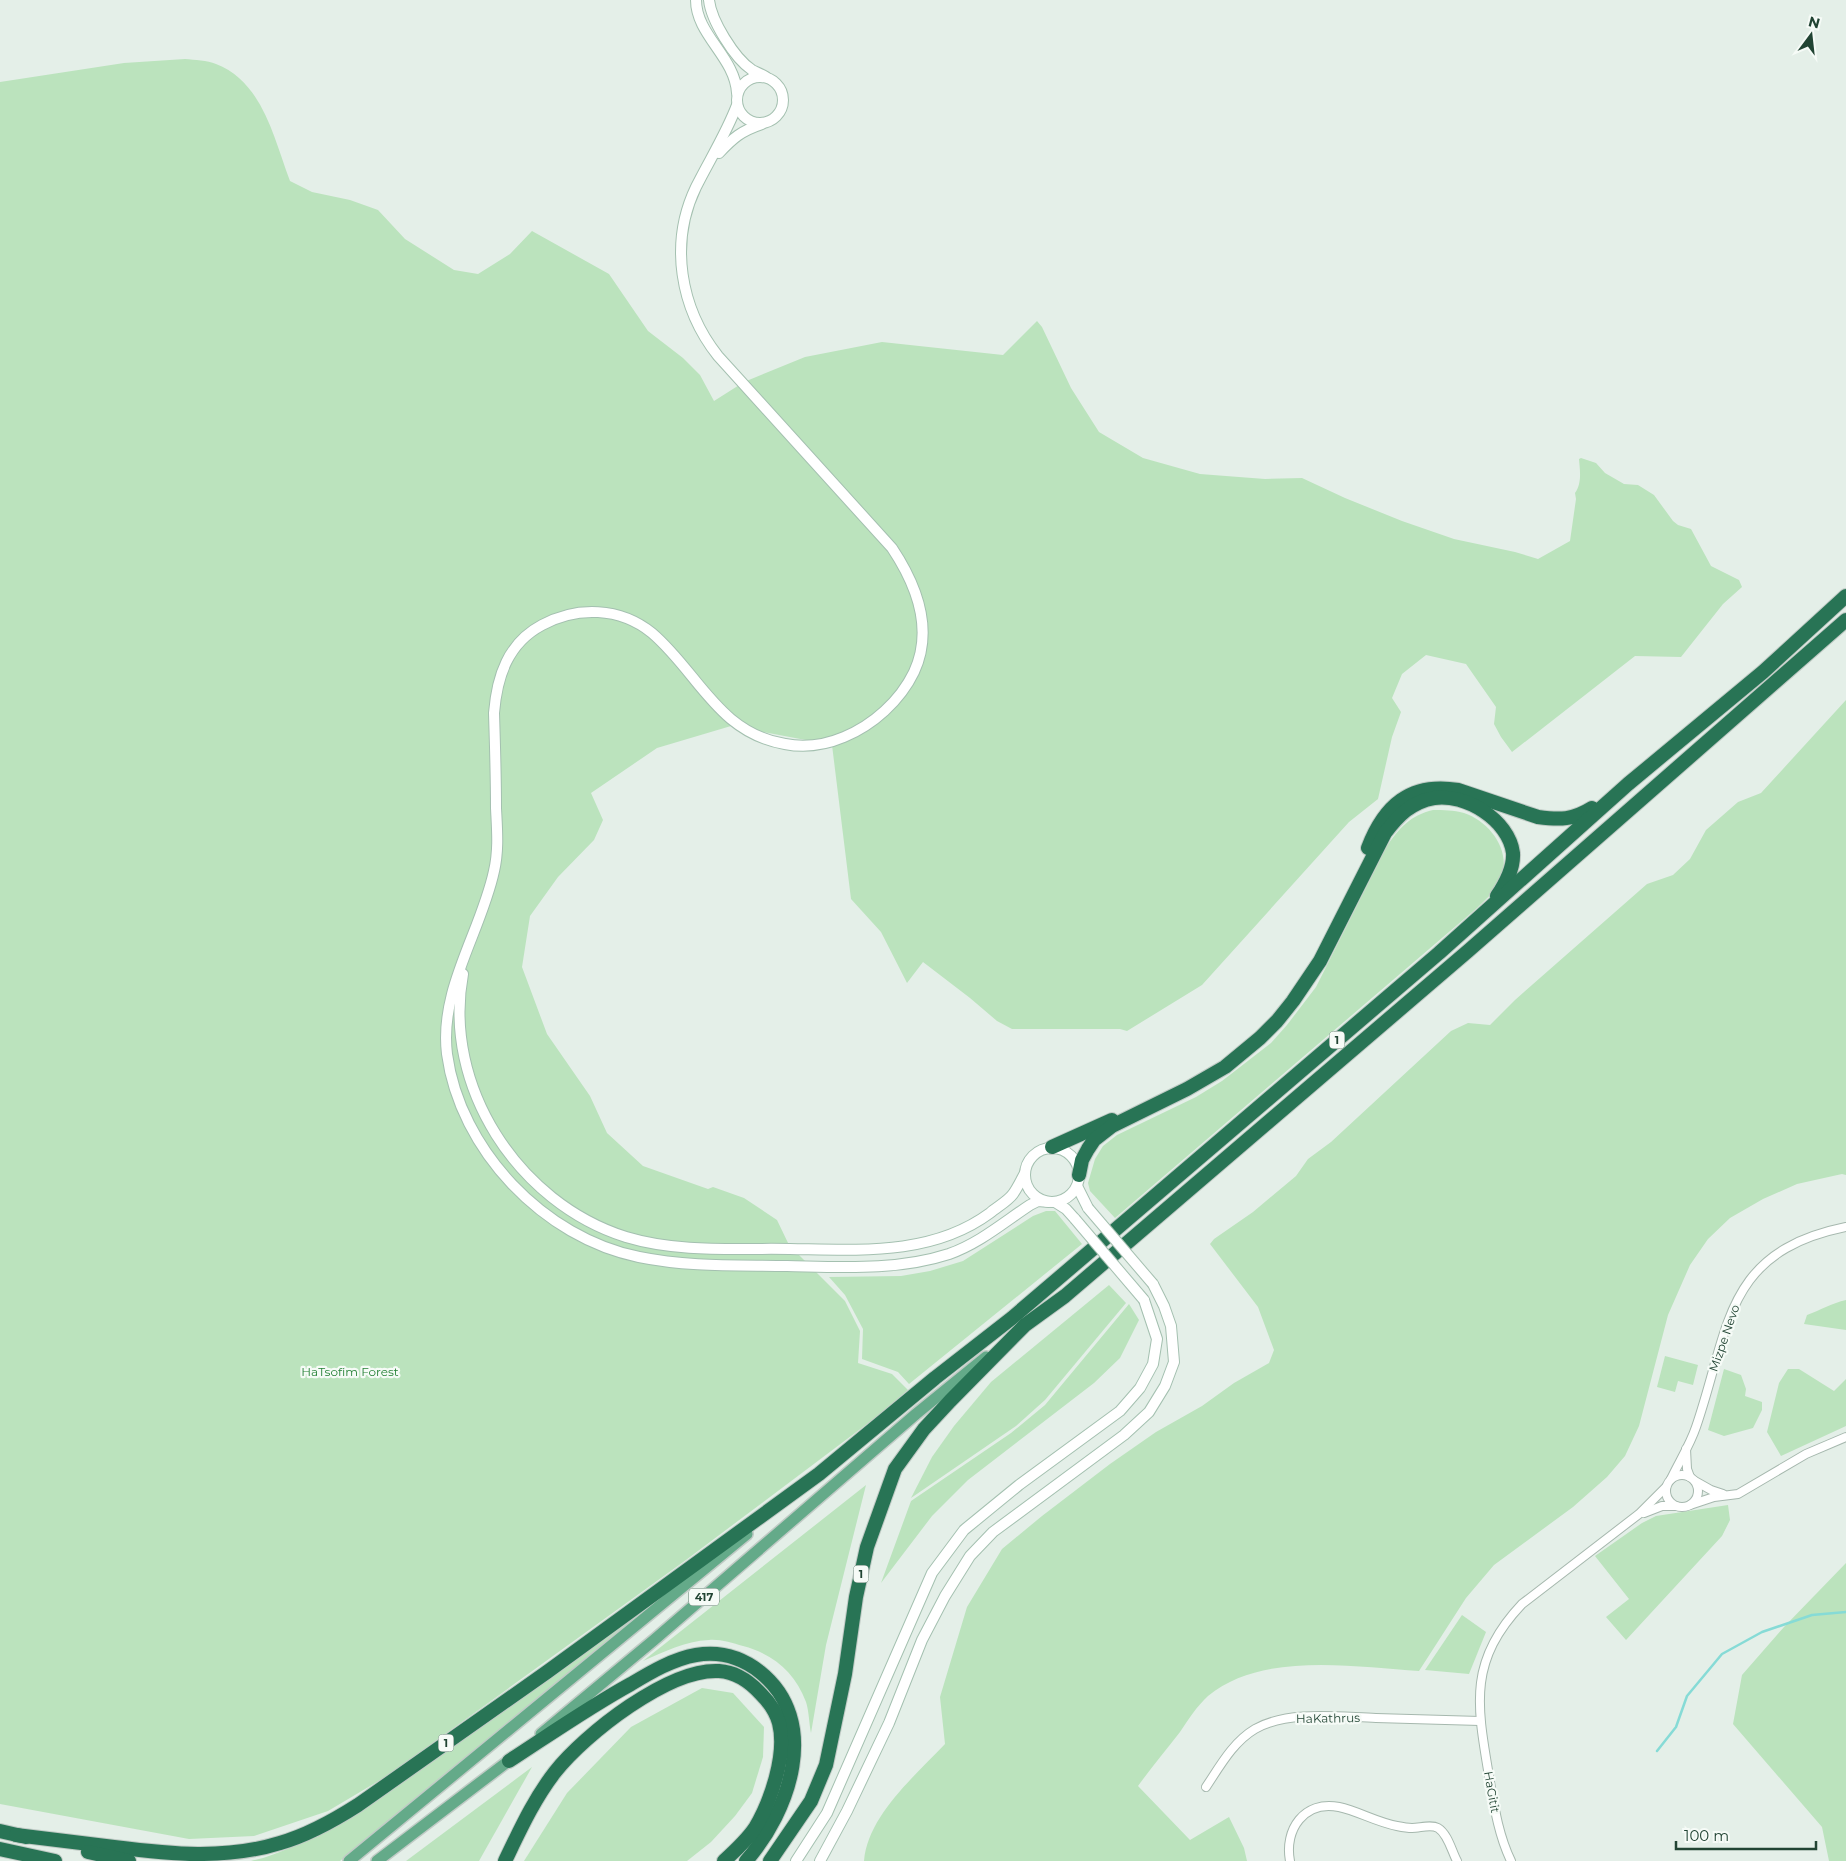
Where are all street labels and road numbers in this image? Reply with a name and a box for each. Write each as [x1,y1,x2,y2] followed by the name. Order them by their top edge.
[1330,1032,1344,1048] road number: 1
[1705,1302,1743,1374] street label: Mizpe Nevo
[854,1566,868,1582] road number: 1
[689,1588,719,1605] road number: 417
[1296,1710,1360,1726] street label: HaKathrus
[438,1735,454,1752] road number: 1
[1481,1770,1503,1814] street label: HaGitit

